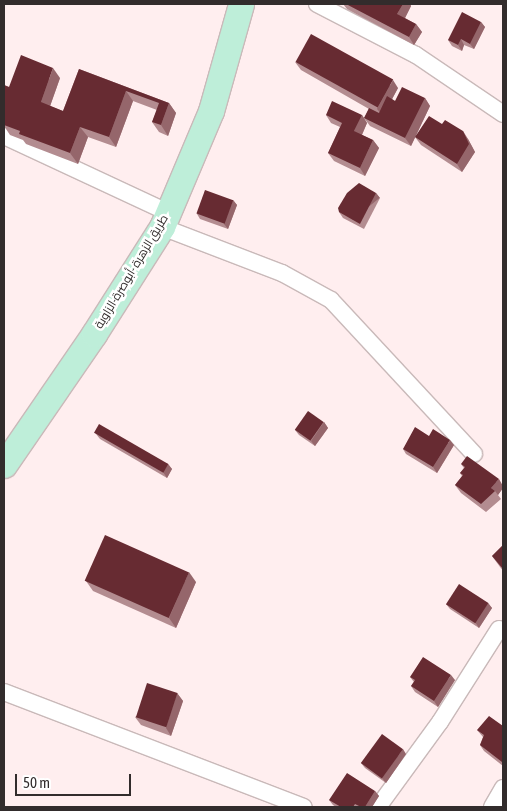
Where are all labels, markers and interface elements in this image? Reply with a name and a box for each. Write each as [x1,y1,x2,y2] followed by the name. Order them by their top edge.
[92,212,172,332] street label: طريق الزهرة -أبوصرة-الزاوية
[18,764,134,796] scale bar
[23,774,50,791] text: 50 m

